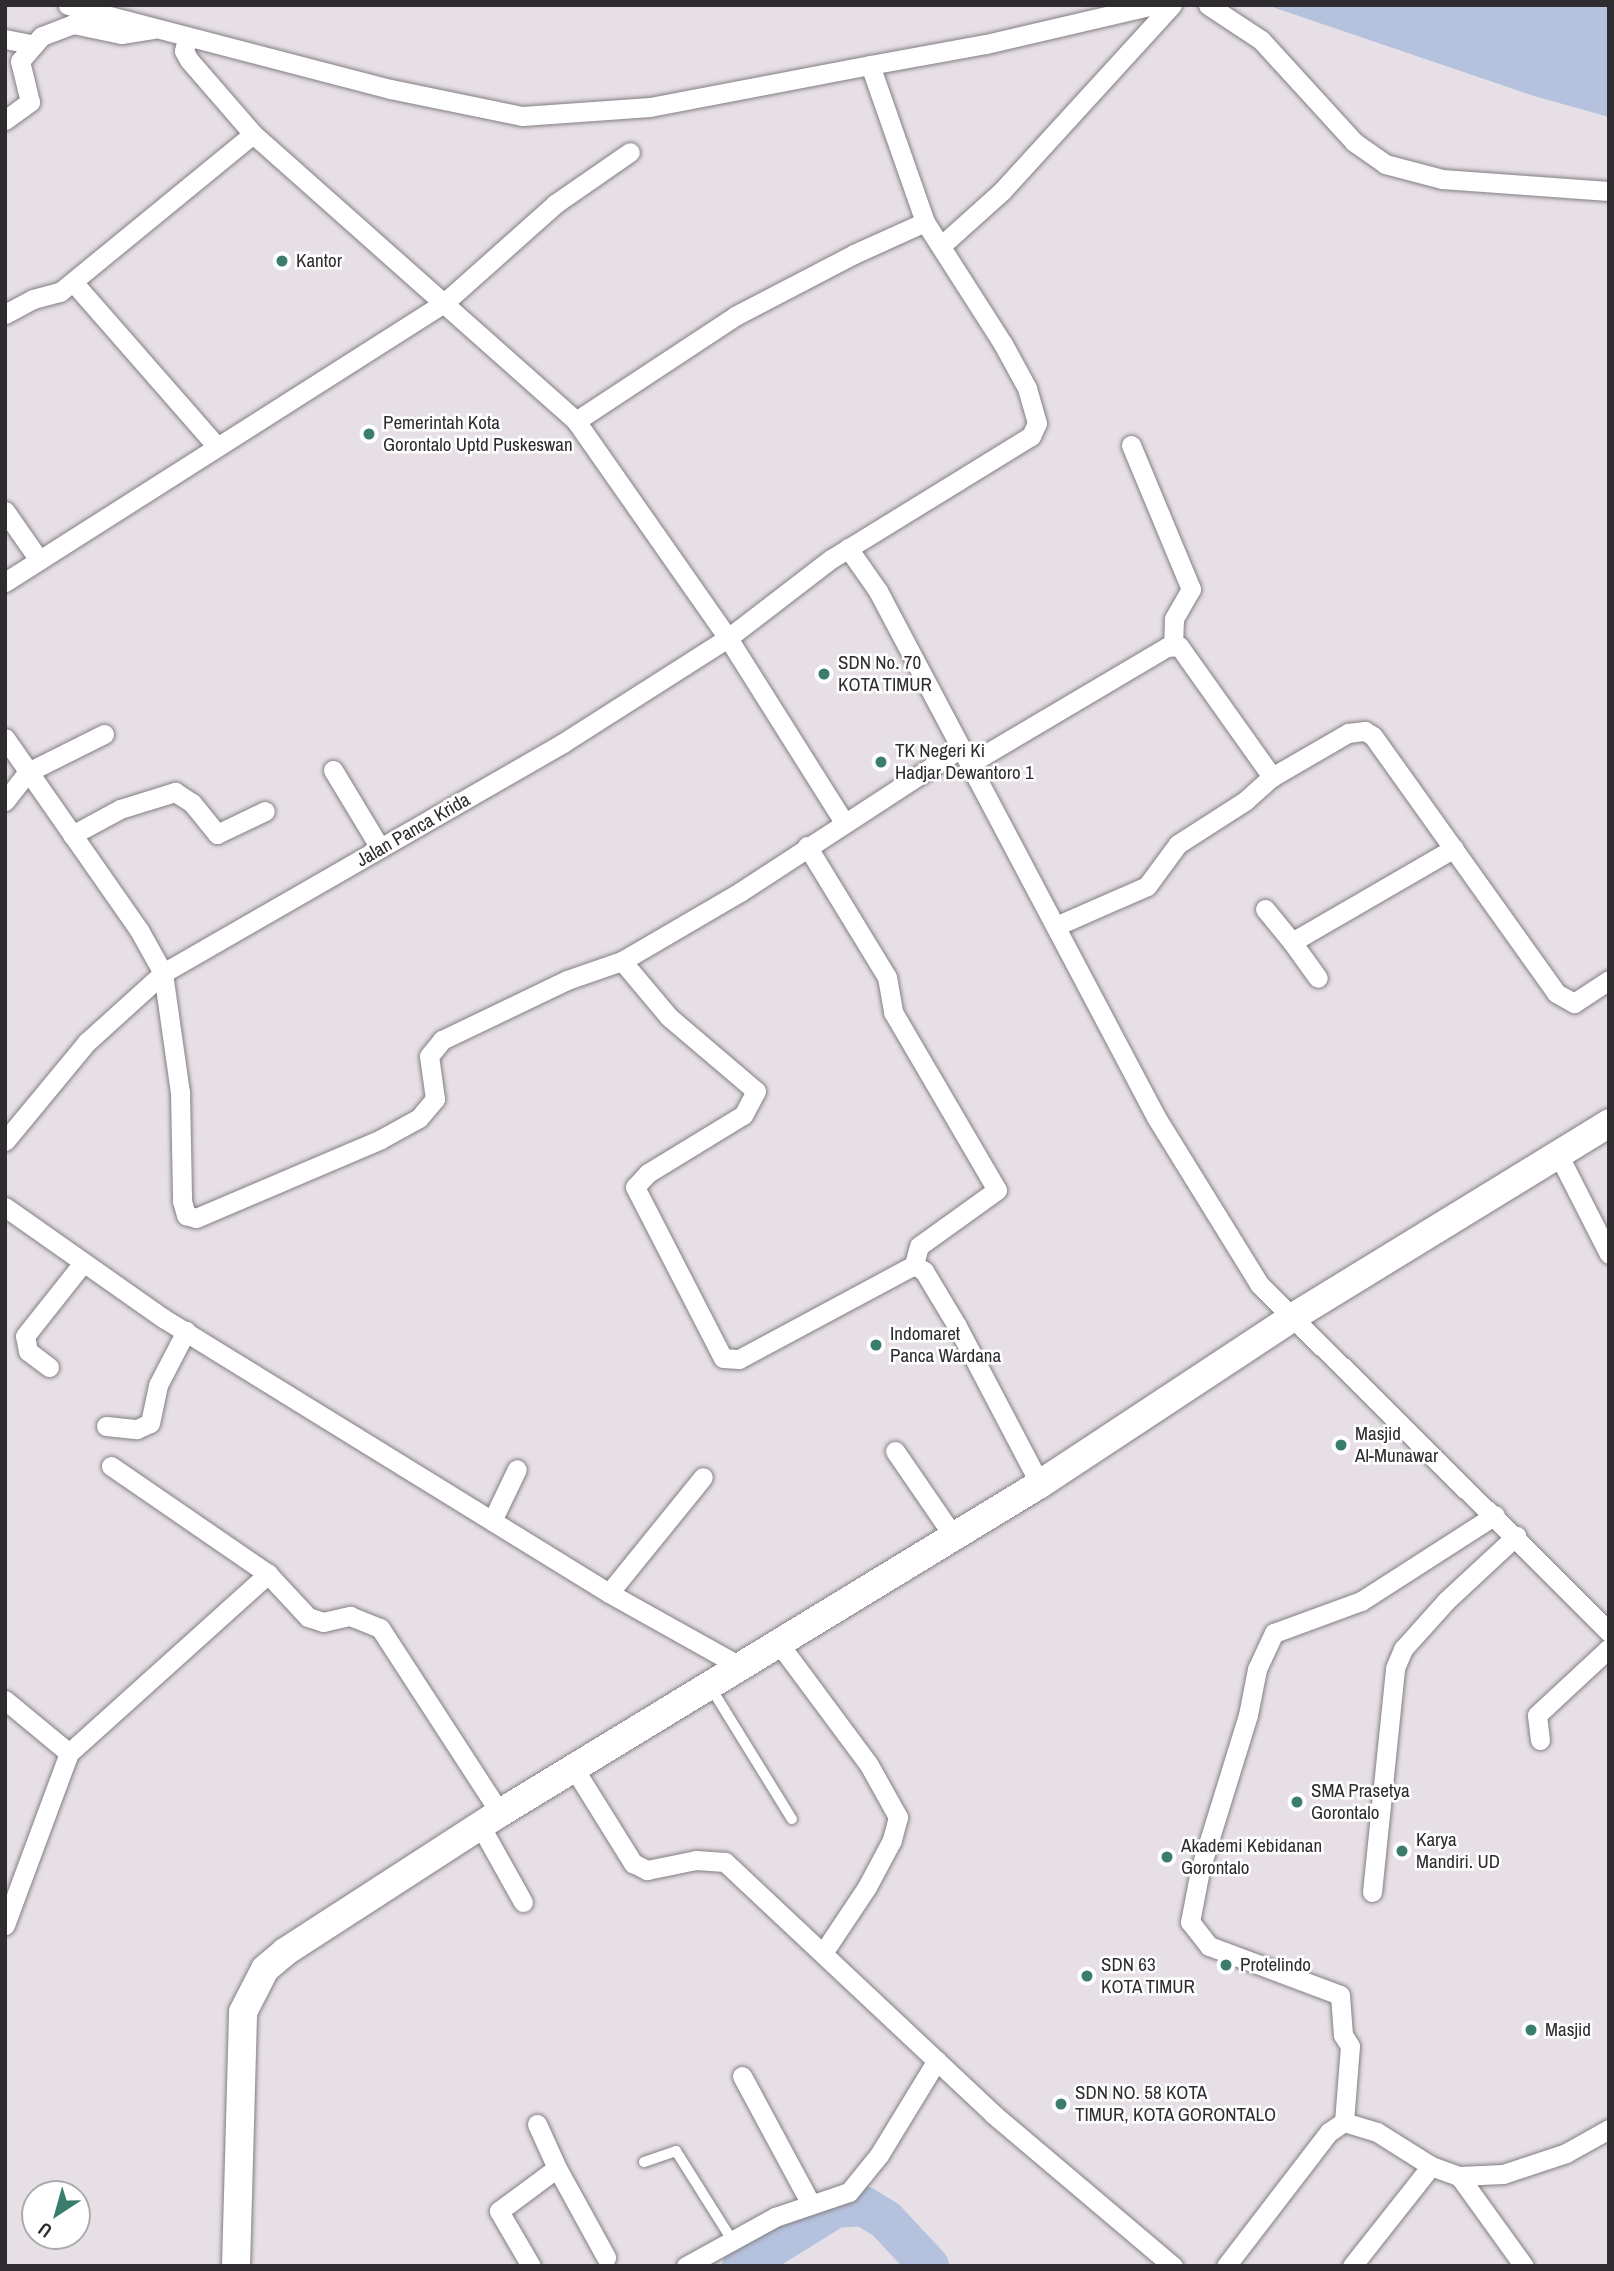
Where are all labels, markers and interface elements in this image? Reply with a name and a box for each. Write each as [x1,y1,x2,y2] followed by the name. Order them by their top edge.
[296,250,342,272] place label: Kantor
[274,253,290,269] marker: Kantor
[383,412,573,456] place label: Pemerintah Kota Gorontalo Uptd Puskeswan
[361,426,377,442] marker: Pemerintah Kota Gorontalo Uptd Puskeswan
[838,652,933,696] place label: SDN No. 70 KOTA TIMUR
[816,666,832,682] marker: SDN No. 70 KOTA TIMUR
[895,740,1034,784] place label: TK Negeri Ki Hadjar Dewantoro 1
[873,754,889,770] marker: TK Negeri Ki Hadjar Dewantoro 1
[352,788,474,872] street label: Jalan Panca Krida
[890,1323,1001,1367] place label: Indomaret Panca Wardana
[868,1337,884,1353] marker: Indomaret Panca Wardana
[1355,1423,1438,1467] place label: Masjid Al-Munawar
[1333,1437,1349,1453] marker: Masjid Al-Munawar
[1311,1780,1411,1824] place label: SMA Prasetya Gorontalo
[1289,1794,1305,1810] marker: SMA Prasetya Gorontalo
[1416,1829,1500,1873] place label: Karya Mandiri. UD
[1181,1835,1322,1879] place label: Akademi Kebidanan Gorontalo
[1394,1843,1410,1859] marker: Karya Mandiri. UD
[1159,1849,1175,1865] marker: Akademi Kebidanan Gorontalo
[1101,1954,1196,1998] place label: SDN 63 KOTA TIMUR
[1240,1954,1311,1976] place label: Protelindo
[1218,1957,1234,1973] marker: Protelindo
[1079,1968,1095,1984] marker: SDN 63 KOTA TIMUR
[1545,2019,1591,2041] place label: Masjid
[1523,2022,1539,2038] marker: Masjid
[1075,2082,1277,2126] place label: SDN NO. 58 KOTA TIMUR, KOTA GORONTALO
[1053,2096,1069,2112] marker: SDN NO. 58 KOTA TIMUR, KOTA GORONTALO
[21,2180,91,2250] north arrow
[33,2217,57,2244] text: U

